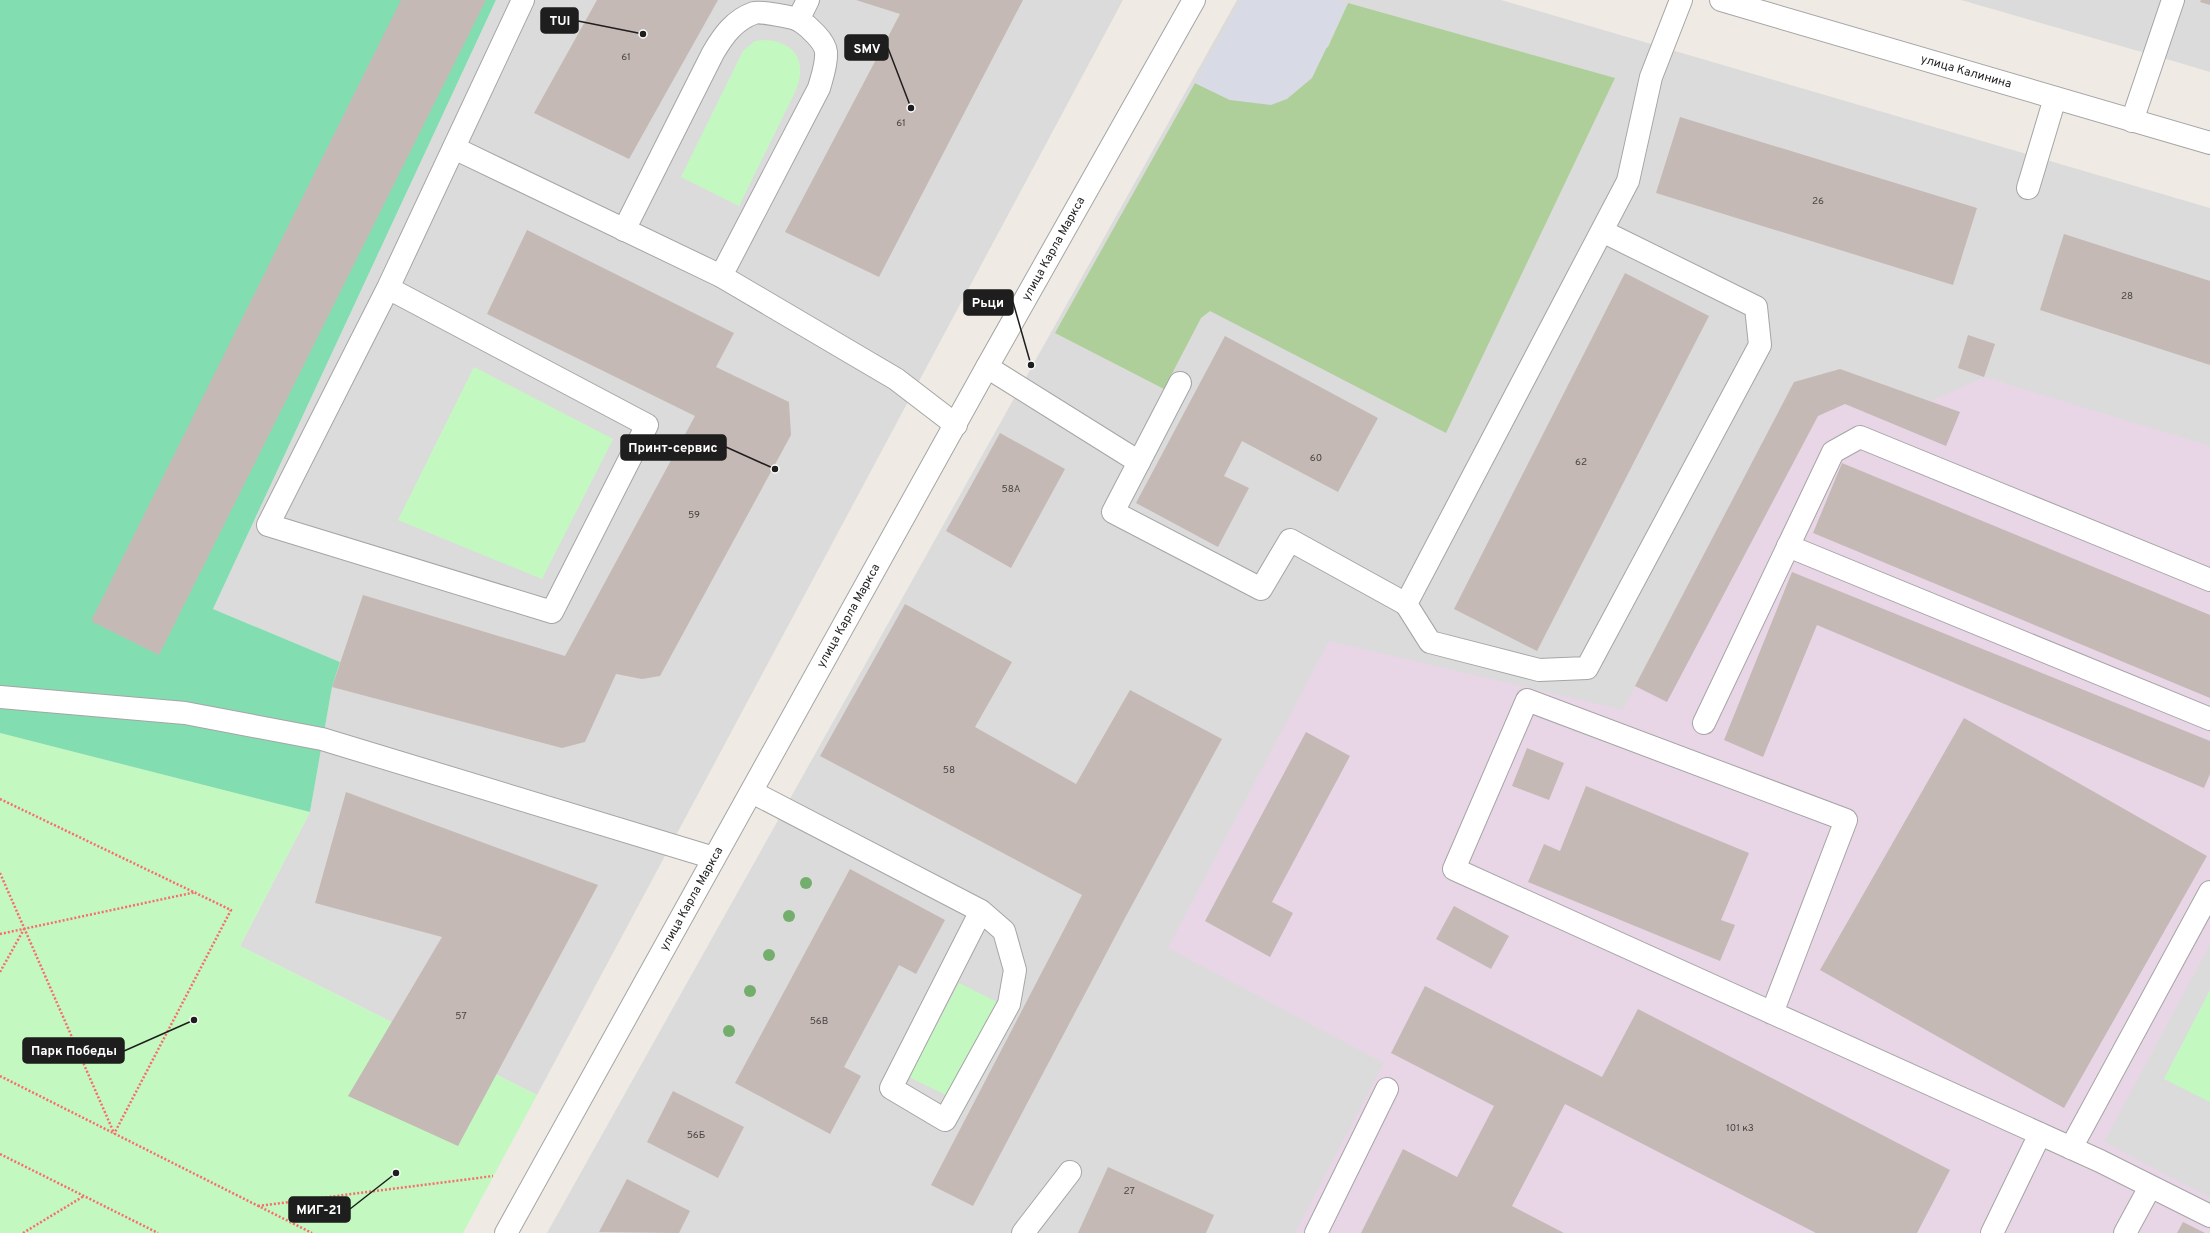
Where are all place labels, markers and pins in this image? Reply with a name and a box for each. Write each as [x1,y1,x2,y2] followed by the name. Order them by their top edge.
[541,8,578,33] callout: TUI
[845,35,888,60] callout: SMV
[964,290,1013,315] callout: Рьци
[621,435,726,460] callout: Принт-сервис
[23,1038,124,1063] callout: Парк Победы
[289,1197,350,1222] callout: МИГ-21

